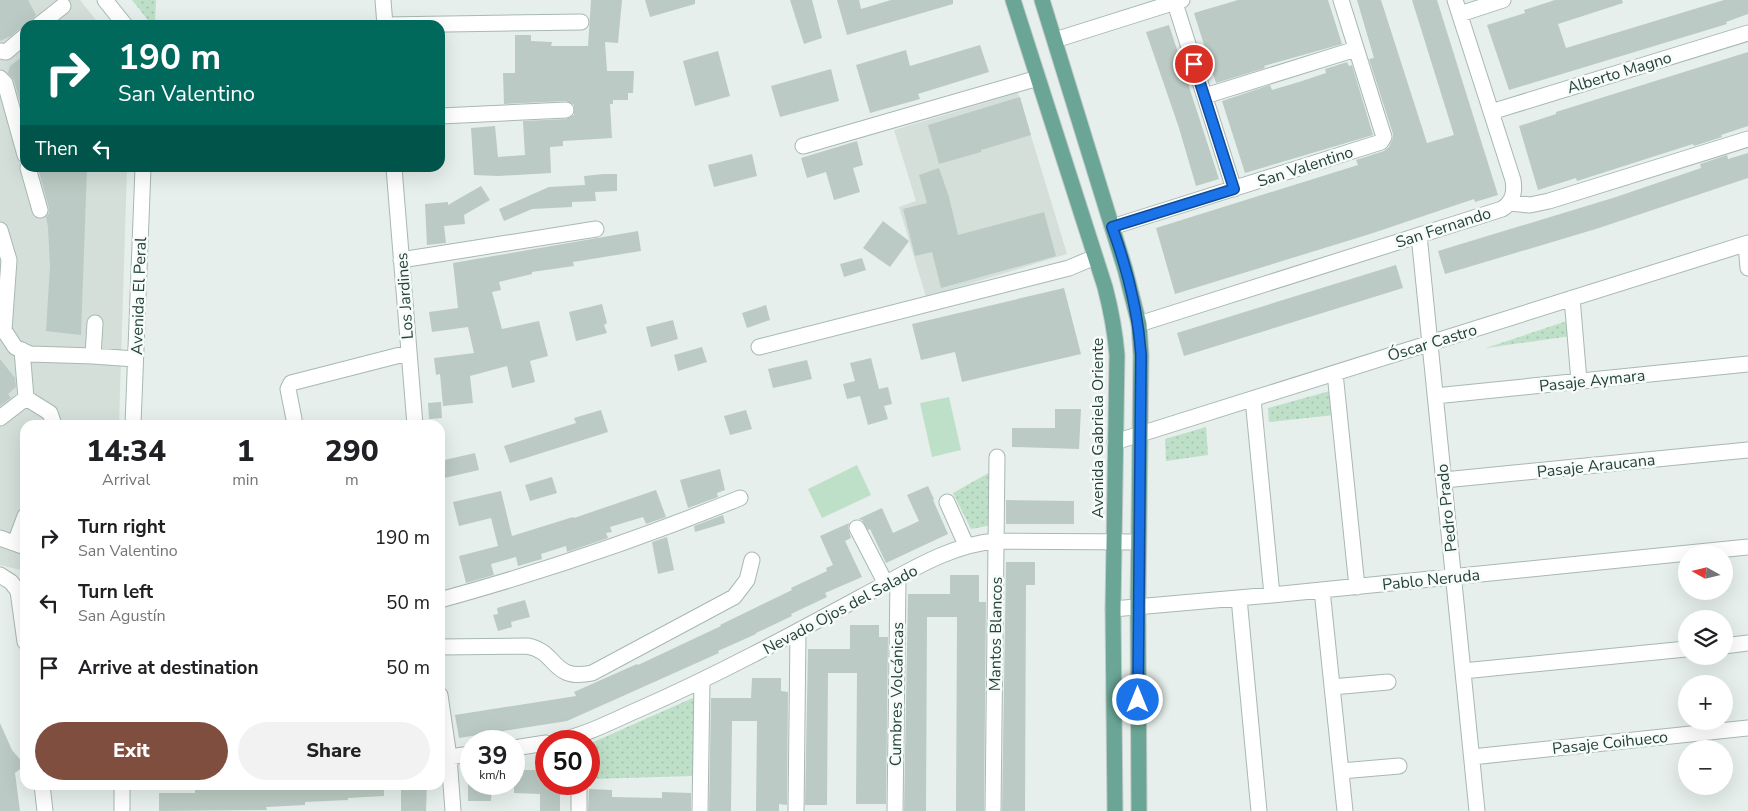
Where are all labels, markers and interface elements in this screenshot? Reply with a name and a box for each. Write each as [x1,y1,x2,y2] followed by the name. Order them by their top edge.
[118,34,221,81] text: 190 m
[35,40,100,105] icon: right
[1173,43,1215,85] pin
[1564,47,1674,99] street label: Alberto Magno
[1180,50,1208,78] icon: arrive
[118,79,255,109] text: San Valentino
[88,135,116,163] icon: left
[35,136,78,162] text: Then
[1255,141,1356,193] street label: San Valentino
[1393,202,1494,254] street label: San Fernando
[126,236,152,355] street label: Avenida El Peral
[391,252,419,340] street label: Los Jardines
[1385,319,1480,367] street label: Óscar Castro
[1087,338,1109,518] street label: Avenida Gabriela Oriente
[1538,364,1646,398] street label: Pasaje Aymara
[86,431,166,472] text: 14:34
[236,431,254,472] text: 1
[325,431,379,472] text: 290
[1536,449,1656,483] street label: Pasaje Araucana
[1431,463,1463,553] street label: Pedro Prado
[102,469,150,491] text: Arrival
[232,469,259,491] text: min
[345,469,359,491] text: m
[78,514,165,540] text: Turn right
[35,524,63,552] icon: right
[375,525,430,551] text: 190 m
[78,540,178,562] text: San Valentino
[1678,545,1732,600] north arrow
[1678,545,1733,795] map controls
[759,560,922,660] street label: Nevado Ojos del Salado
[1381,564,1481,596] street label: Pablo Neruda
[984,577,1008,691] street label: Mantos Blancos
[78,579,153,605] text: Turn left
[35,589,63,617] icon: left
[386,590,430,616] text: 50 m
[78,605,165,627] text: San Agustín
[1678,610,1733,665] button: layers
[885,622,909,766] street label: Cumbres Volcánicas
[35,654,63,682] icon: arrive
[78,655,259,681] text: Arrive at destination
[386,655,430,681] text: 50 m
[1111,673,1163,725] position arrow
[1678,675,1733,730] button: +
[35,722,228,780] button: Exit
[238,722,430,780] button: Share
[1551,726,1669,760] street label: Pasaje Coihueco
[535,730,600,795] speed limit sign: 50
[477,739,508,773] text: 39
[1678,740,1733,795] button: −
[479,767,506,783] text: km/h

